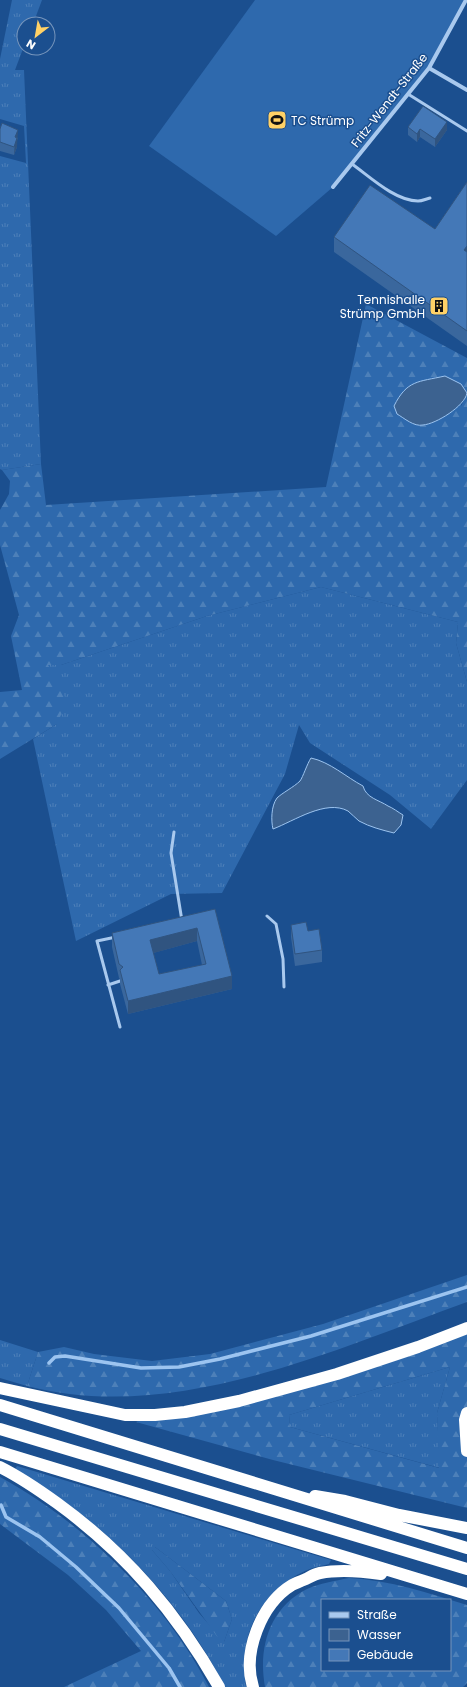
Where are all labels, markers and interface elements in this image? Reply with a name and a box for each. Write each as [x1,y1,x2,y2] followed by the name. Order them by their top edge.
[16,16,56,56] north arrow
[23,36,39,54] text: N
[347,49,431,151] street label: Fritz-Wendt-Straße
[266,109,288,131] sports icon: TC Strümp
[291,112,354,129] place label: TC Strümp
[340,291,425,322] place label: Tennishalle Strümp GmbH
[428,295,450,317] building icon: Tennishalle Strümp GmbH
[321,1599,451,1671] legend
[357,1606,397,1623] text: Straße
[357,1626,402,1643] text: Wasser
[357,1646,413,1663] text: Gebäude

